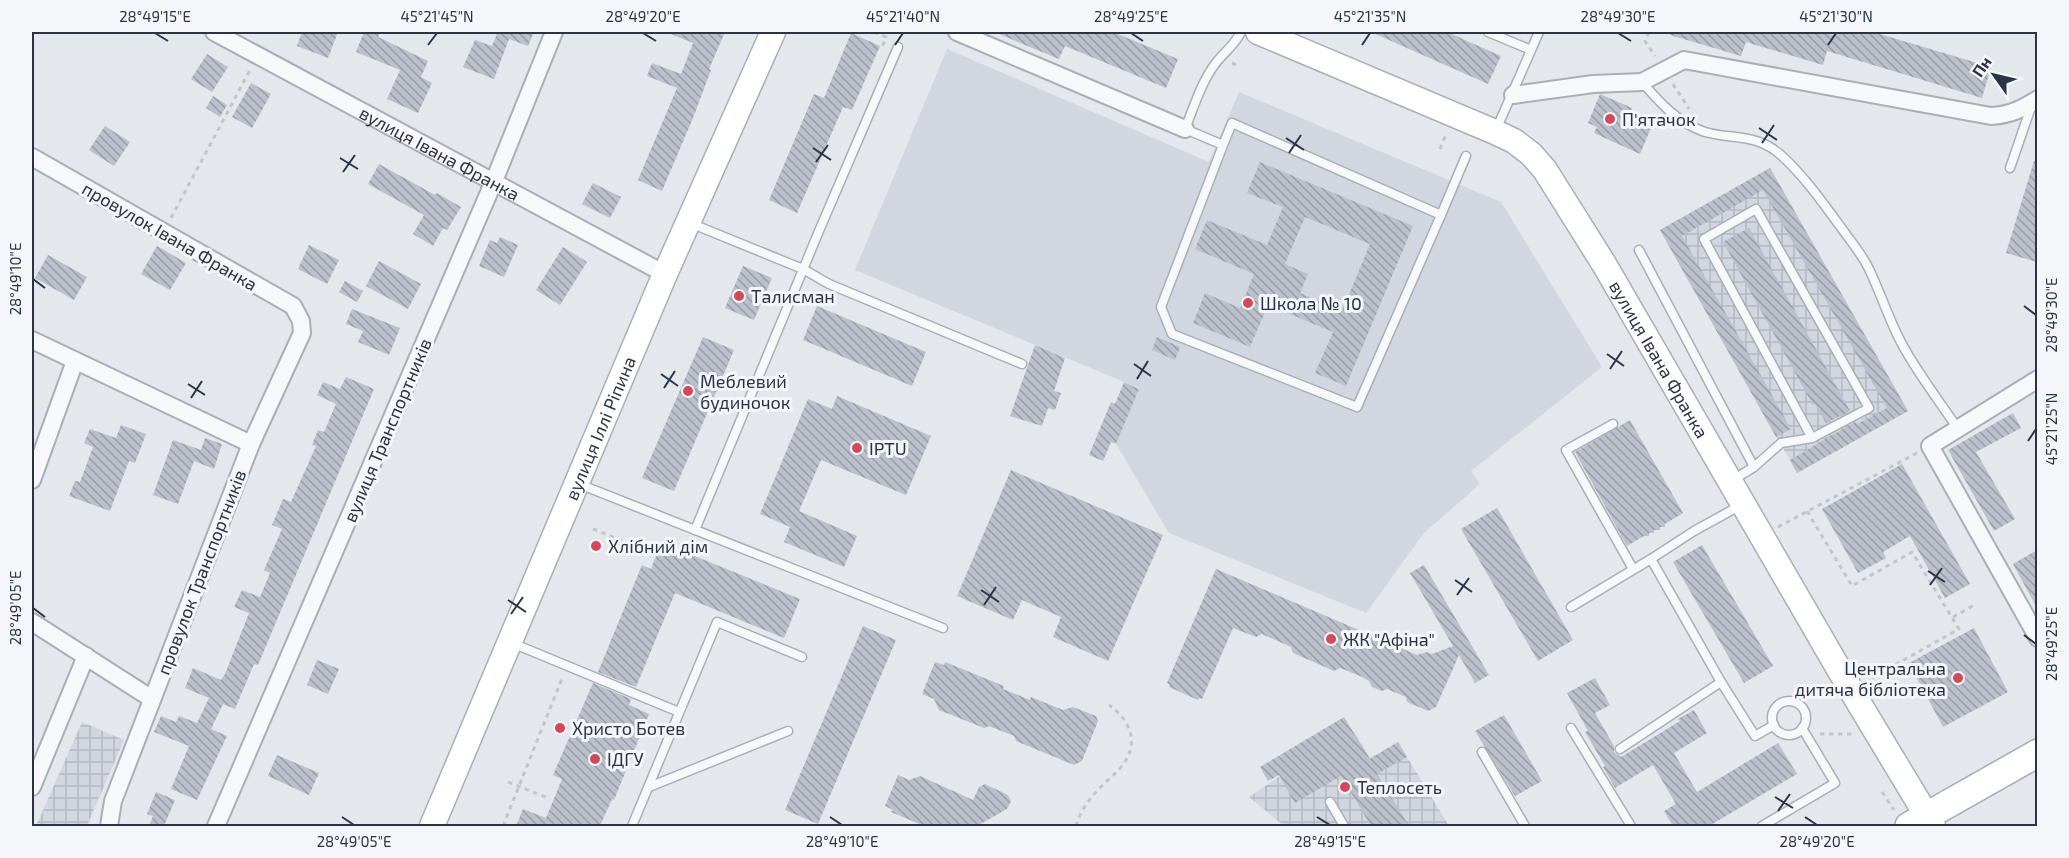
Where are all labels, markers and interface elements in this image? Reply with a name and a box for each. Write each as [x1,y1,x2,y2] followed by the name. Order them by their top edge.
[119,7,191,25] text: 28°49'15"E
[400,7,474,25] text: 45°21'45"N
[605,7,681,25] text: 28°49'20"E
[866,7,940,25] text: 45°21'40"N
[1094,7,1168,25] text: 28°49'25"E
[1334,7,1406,25] text: 45°21'35"N
[1580,7,1656,25] text: 28°49'30"E
[1799,7,1873,25] text: 45°21'30"N
[1964,45,2024,105] north arrow
[1967,52,1995,80] text: Пн
[356,101,523,205] street label: вулиця Івана Франка
[1622,108,1696,130] place label: П'ятачок
[1603,112,1617,126] marker: П'ятачок
[79,177,261,295] street label: провулок Івана Франка
[6,243,24,315] text: 28°49'10"E
[1605,277,1713,442] street label: вулиця Івана Франка
[2042,277,2060,353] text: 28°49'30"E
[751,285,835,307] place label: Талисман
[732,289,746,303] marker: Талисман
[1260,292,1362,314] place label: Школа № 10
[1241,296,1255,310] marker: Школа № 10
[338,335,436,525] street label: вулиця Транспортників
[560,353,640,503] street label: вулиця Іллі Ріпина
[700,370,791,413] place label: Меблевий будиночок
[681,384,695,398] marker: Меблевий будиночок
[2042,393,2060,465] text: 45°21'25"N
[869,437,907,459] place label: IPTU
[850,441,864,455] marker: IPTU
[152,466,250,678] street label: провулок Транспортників
[608,535,708,557] place label: Хлібний дім
[589,539,603,553] marker: Хлібний дім
[6,571,24,645] text: 28°49'05"E
[2042,607,2060,681] text: 28°49'25"E
[1343,628,1435,650] place label: ЖК "Афіна"
[1324,632,1338,646] marker: ЖК "Афіна"
[1795,657,1946,700] place label: Центральна дитяча бібліотека
[1951,671,1965,685] marker: Центральна дитяча бібліотека
[572,717,685,739] place label: Христо Ботев
[553,721,567,735] marker: Христо Ботев
[607,748,644,770] place label: ІДГУ
[588,752,602,766] marker: ІДГУ
[1357,776,1442,798] place label: Теплосеть
[1338,780,1352,794] marker: Теплосеть
[317,832,391,850] text: 28°49'05"E
[806,832,878,850] text: 28°49'10"E
[1294,832,1366,850] text: 28°49'15"E
[1779,832,1855,850] text: 28°49'20"E

